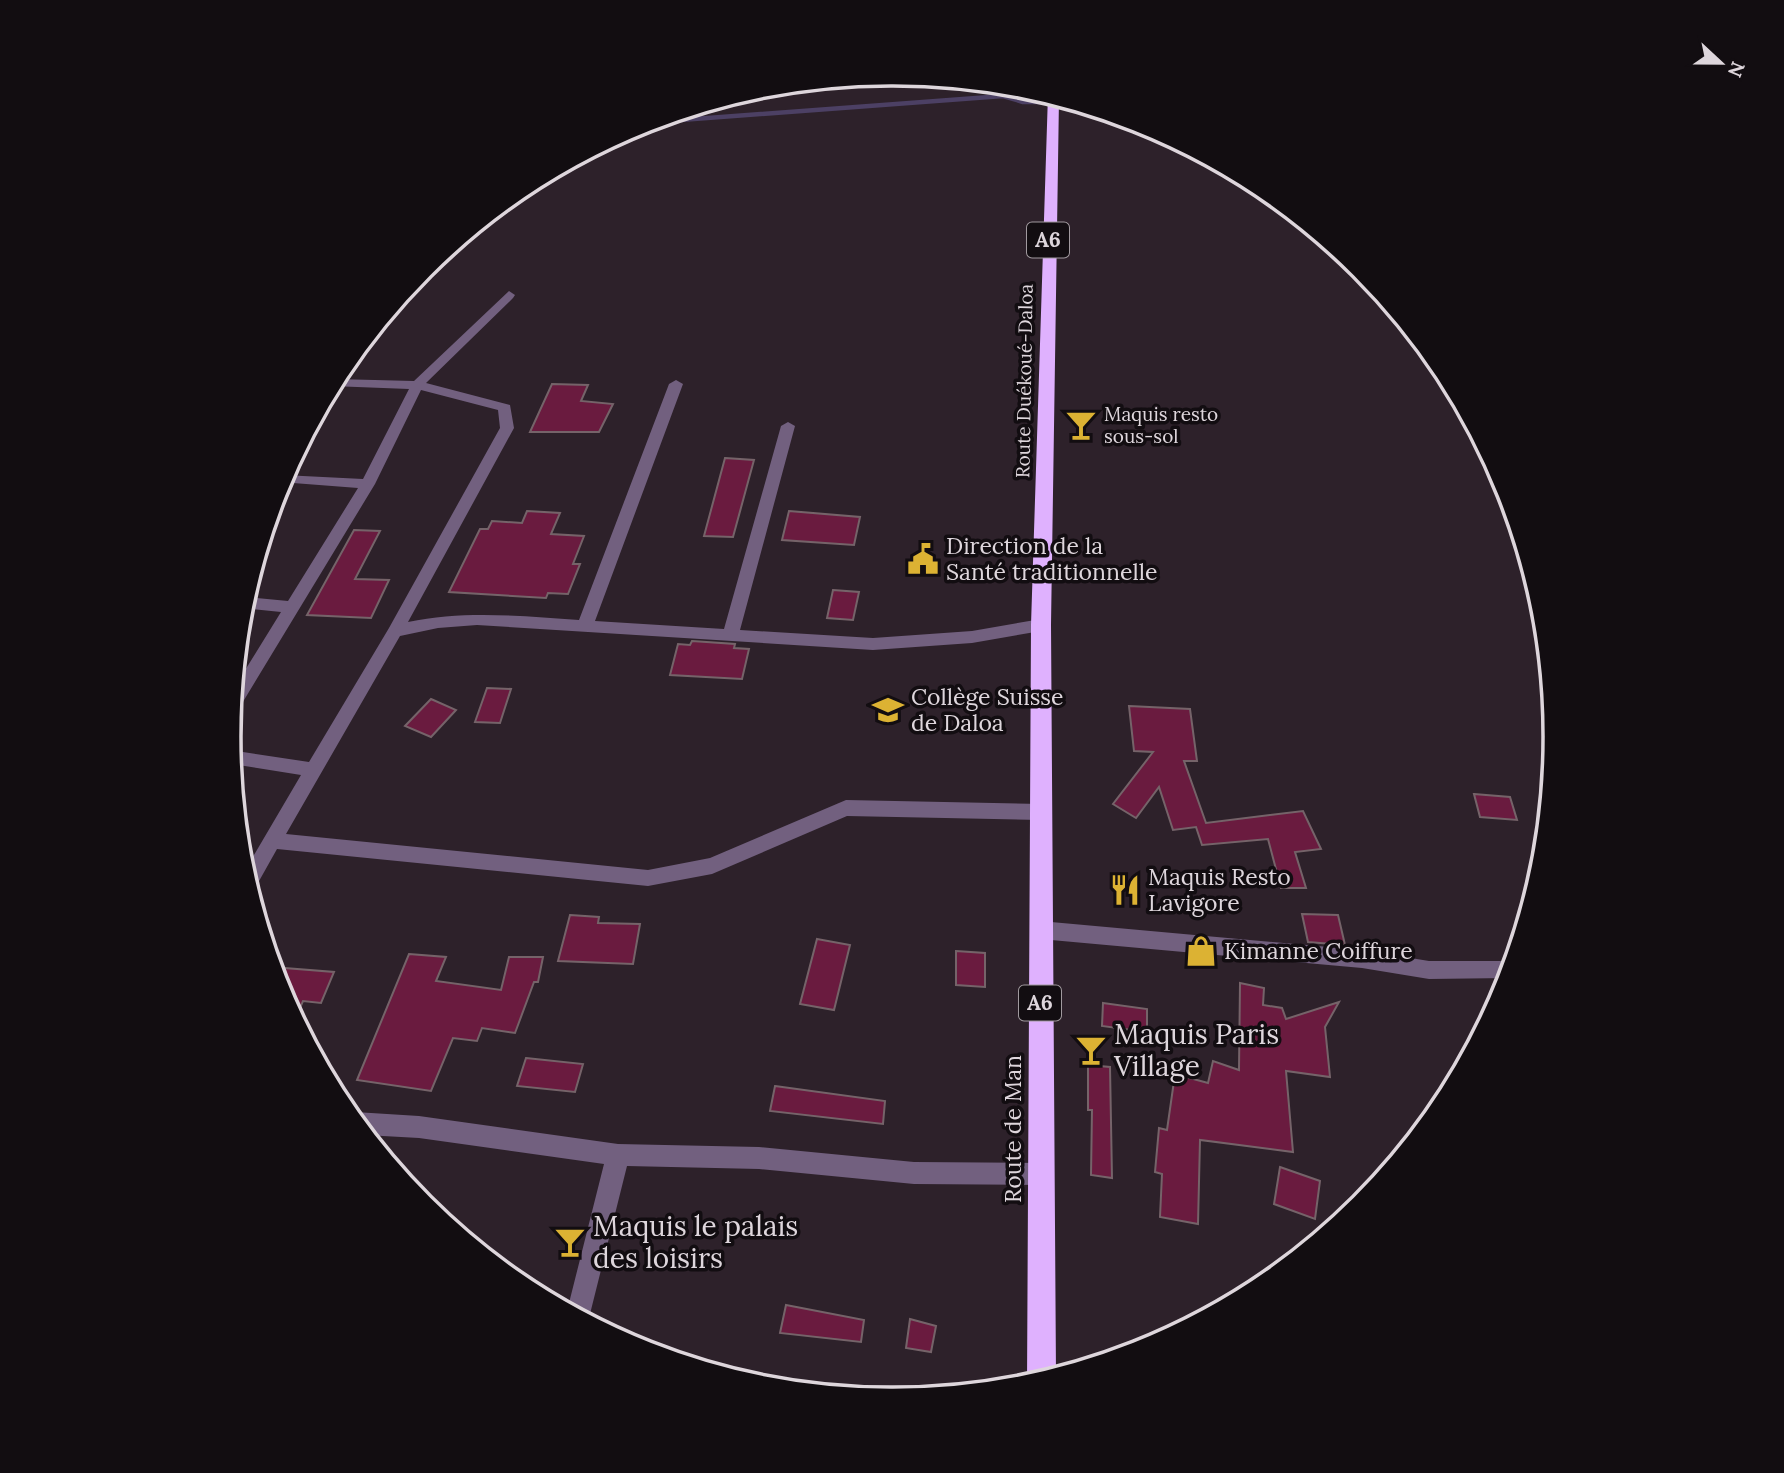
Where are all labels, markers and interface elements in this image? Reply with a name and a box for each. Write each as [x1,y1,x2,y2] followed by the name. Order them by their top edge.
[1686,28,1756,98] north arrow
[1723,58,1751,81] text: N
[1027,222,1069,258] road number: A6
[1010,283,1038,478] street label: Route Duékoué-Daloa
[1104,402,1218,448] place label: Maquis resto sous-sol
[1064,408,1098,442] bar icon: Maquis resto sous-sol
[946,531,1157,586] place label: Direction de la Santé traditionnelle
[906,542,940,576] public building icon: Direction de la Santé traditionnelle
[911,682,1064,737] place label: Collège Suisse de Daloa
[871,693,905,727] school or university icon: Collège Suisse de Daloa
[1148,862,1291,917] place label: Maquis Resto Lavigore
[1108,873,1142,907] restaurant icon: Maquis Resto Lavigore
[1184,934,1218,968] shop icon: Kimanne Coiffure
[1224,936,1413,965] place label: Kimanne Coiffure
[1019,986,1061,1020] road number: A6
[1113,1016,1279,1084] place label: Maquis Paris Village
[1074,1033,1108,1067] bar icon: Maquis Paris Village
[998,1055,1027,1203] street label: Route de Man
[593,1208,798,1276] place label: Maquis le palais des loisirs
[553,1225,587,1259] bar icon: Maquis le palais des loisirs

